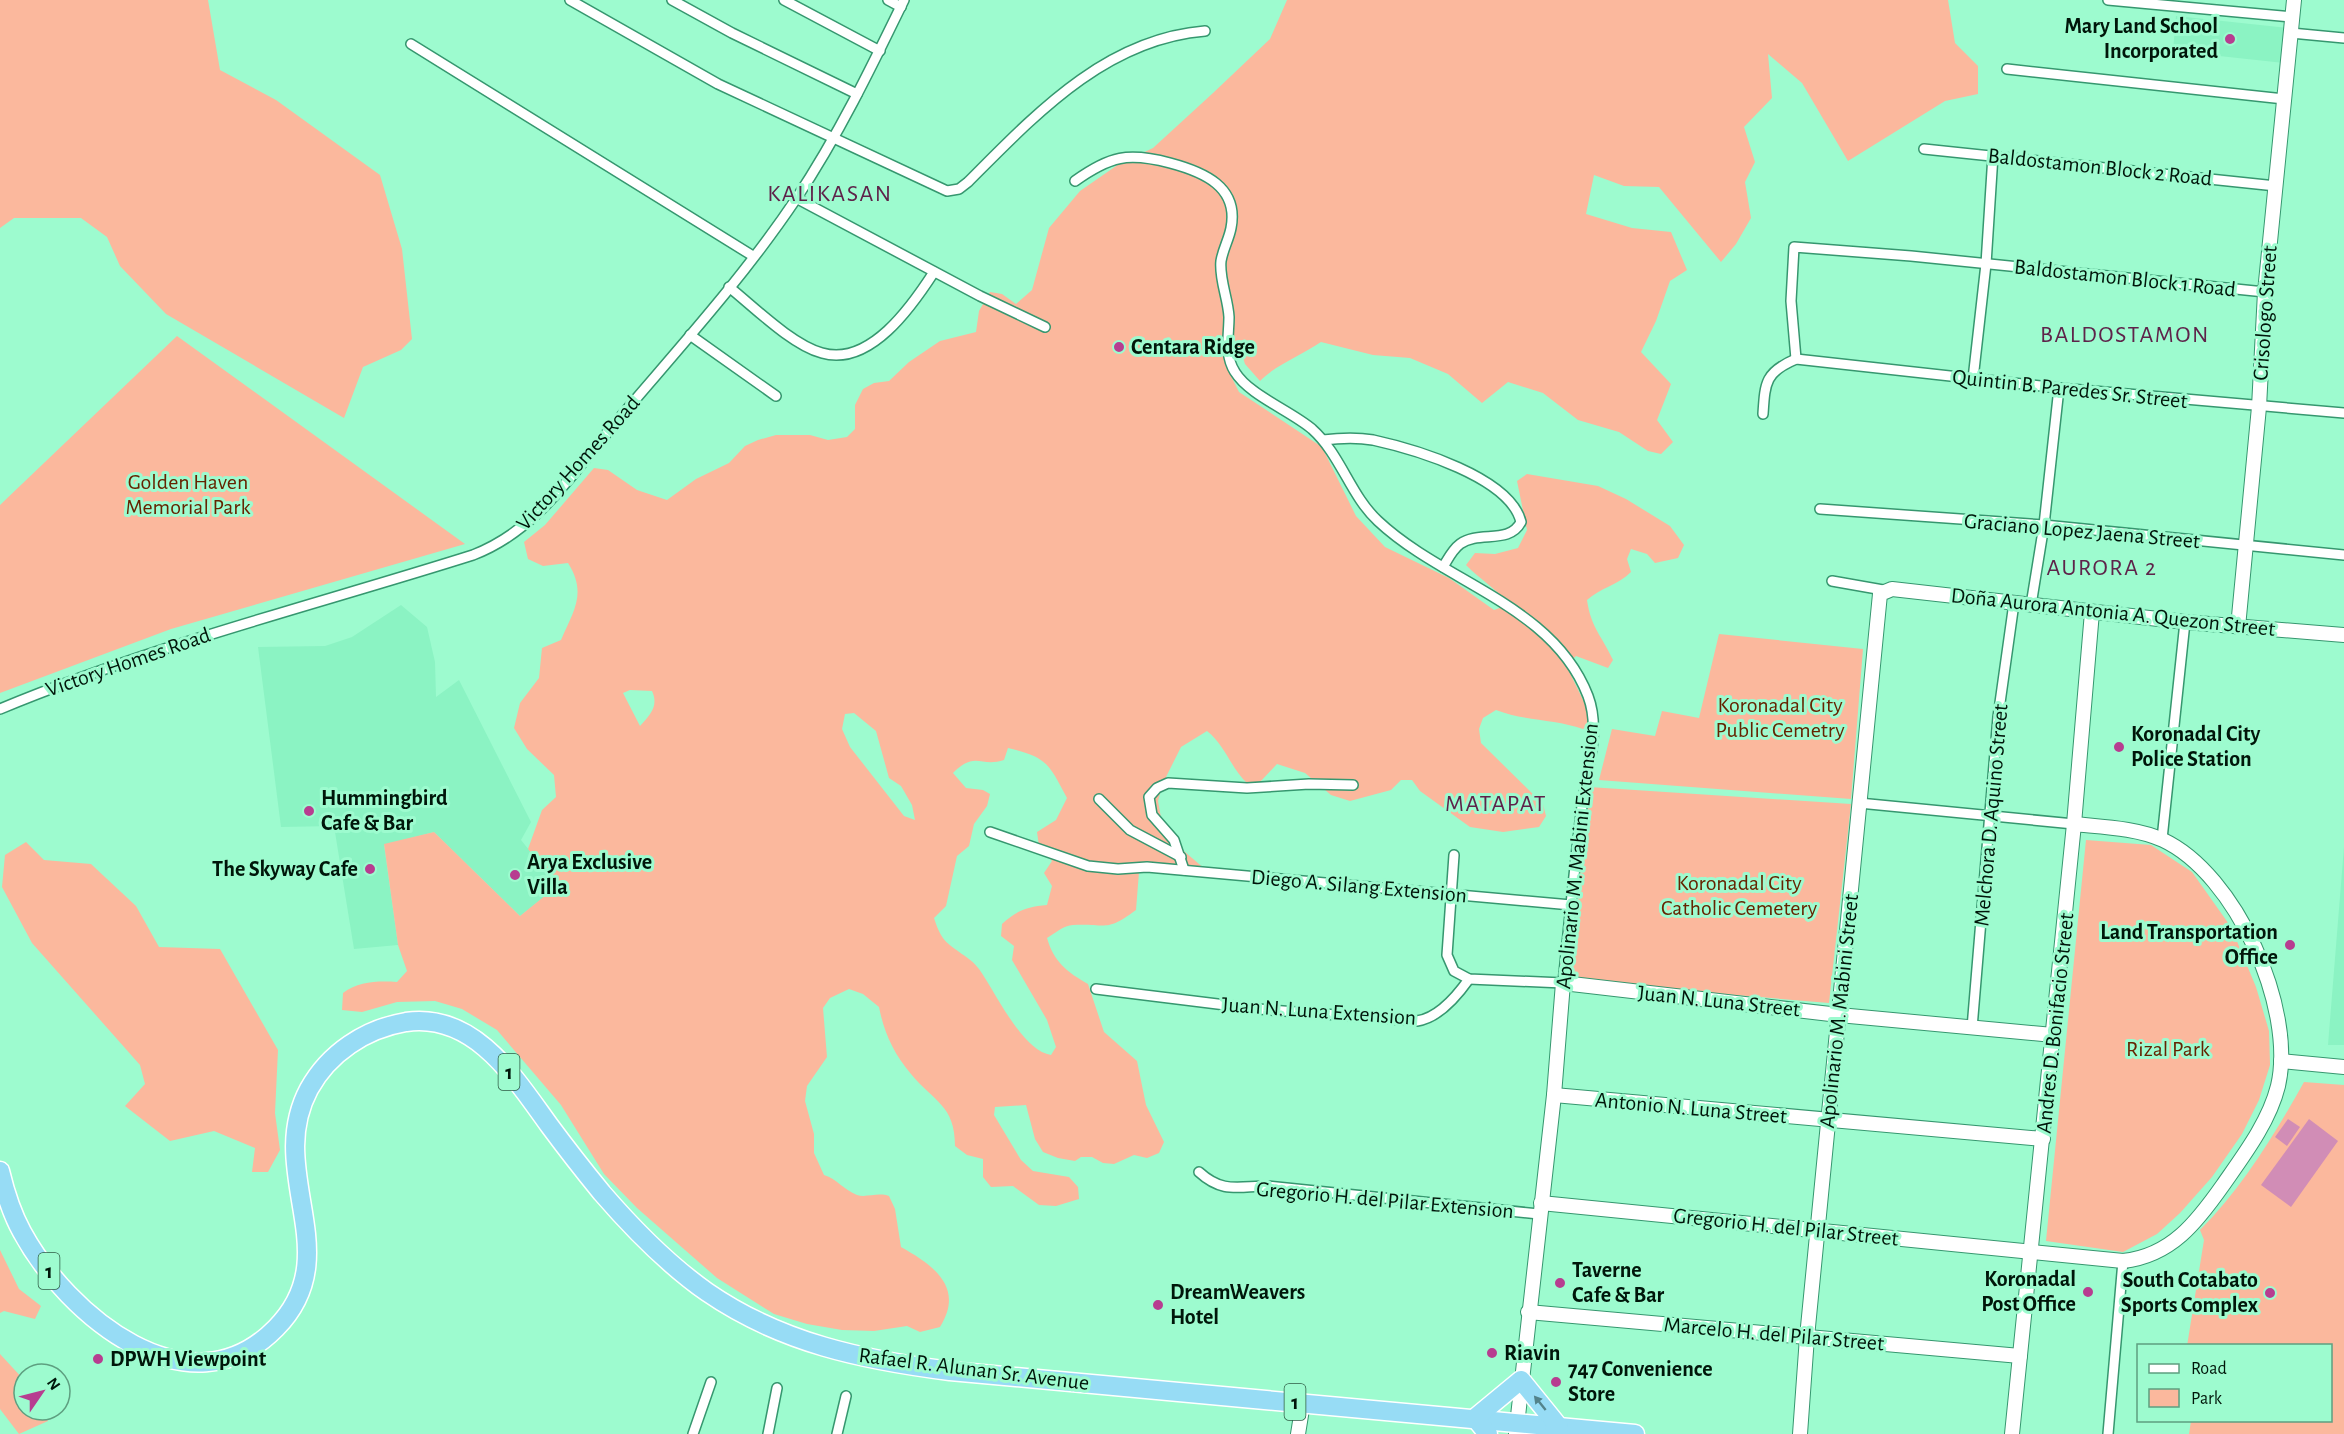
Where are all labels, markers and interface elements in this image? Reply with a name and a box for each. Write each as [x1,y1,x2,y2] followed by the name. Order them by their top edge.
[2065,15,2218,62] place label: Mary Land School Incorporated
[2223,32,2237,46] marker: Mary Land School Incorporated
[1987,144,2213,190] street label: Baldostamon Block 2 Road
[767,182,893,206] district label: KALIKASAN
[2249,245,2281,381] street label: Crisologo Street
[2013,255,2237,301] street label: Baldostamon Block 1 Road
[2040,323,2210,347] district label: BALDOSTAMON
[1131,336,1255,358] place label: Centara Ridge
[1112,340,1126,354] marker: Centara Ridge
[1951,366,2189,412] street label: Quintin B. Paredes Sr. Street
[512,392,644,534] street label: Victory Homes Road
[126,471,250,518] park label: Golden Haven Memorial Park
[1963,510,2201,552] street label: Graciano Lopez Jaena Street
[2047,556,2157,580] district label: AURORA 2
[1950,584,2276,640] street label: Doña Aurora Antonia A. Quezon Street
[43,624,213,700] street label: Victory Homes Road
[1715,694,1845,741] park label: Koronadal City Public Cemetry
[1970,703,2012,927] street label: Melchora D. Aquino Street
[1552,722,1602,990] street label: Apolinario M. Mabini Extension
[2131,723,2261,770] place label: Koronadal City Police Station
[2112,740,2126,754] marker: Koronadal City Police Station
[321,787,448,834] place label: Hummingbird Cafe & Bar
[1445,792,1547,816] district label: MATAPAT
[302,804,316,818] marker: Hummingbird Cafe & Bar
[527,851,652,898] place label: Arya Exclusive Villa
[212,858,358,881] place label: The Skyway Cafe
[363,862,377,876] marker: The Skyway Cafe
[1250,866,1468,906] street label: Diego A. Silang Extension
[508,868,522,882] marker: Arya Exclusive Villa
[1661,872,1818,919] park label: Koronadal City Catholic Cemetery
[1816,893,1862,1129] street label: Apolinario M. Mabini Street
[2032,912,2078,1134] street label: Andres D. Bonifacio Street
[2100,921,2278,968] place label: Land Transportation Office
[2283,938,2297,952] marker: Land Transportation Office
[1637,982,1801,1020] street label: Juan N. Luna Street
[1221,993,1417,1029] street label: Juan N. Luna Extension
[2126,1038,2210,1060] park label: Rizal Park
[498,1054,520,1090] road number: 1
[1594,1089,1788,1127] street label: Antonio N. Luna Street
[1255,1178,1515,1222] street label: Gregorio H. del Pilar Extension
[1672,1204,1900,1250] street label: Gregorio H. del Pilar Street
[38,1253,60,1289] road number: 1
[1572,1259,1665,1306] place label: Taverne Cafe & Bar
[1981,1268,2076,1315] place label: Koronadal Post Office
[2121,1269,2258,1316] place label: South Cotabato Sports Complex
[1553,1276,1567,1290] marker: Taverne Cafe & Bar
[1170,1281,1305,1328] place label: DreamWeavers Hotel
[2081,1285,2095,1299] marker: Koronadal Post Office
[2263,1286,2277,1300] marker: South Cotabato Sports Complex
[1151,1298,1165,1312] marker: DreamWeavers Hotel
[1663,1313,1885,1355] street label: Marcelo H. del Pilar Street
[1504,1342,1560,1364] place label: Riavin
[858,1344,1090,1394] street label: Rafael R. Alunan Sr. Avenue
[2137,1344,2332,1422] legend
[1485,1346,1499,1360] marker: Riavin
[110,1348,267,1370] place label: DPWH Viewpoint
[91,1352,105,1366] marker: DPWH Viewpoint
[1568,1358,1713,1405] place label: 747 Convenience Store
[2191,1360,2227,1378] text: Road
[12,1362,72,1422] north arrow
[44,1375,63,1393] text: N
[1549,1375,1563,1389] marker: 747 Convenience Store
[1284,1384,1306,1420] road number: 1
[2191,1390,2223,1408] text: Park
[1534,1396,1547,1411] one-way arrow

